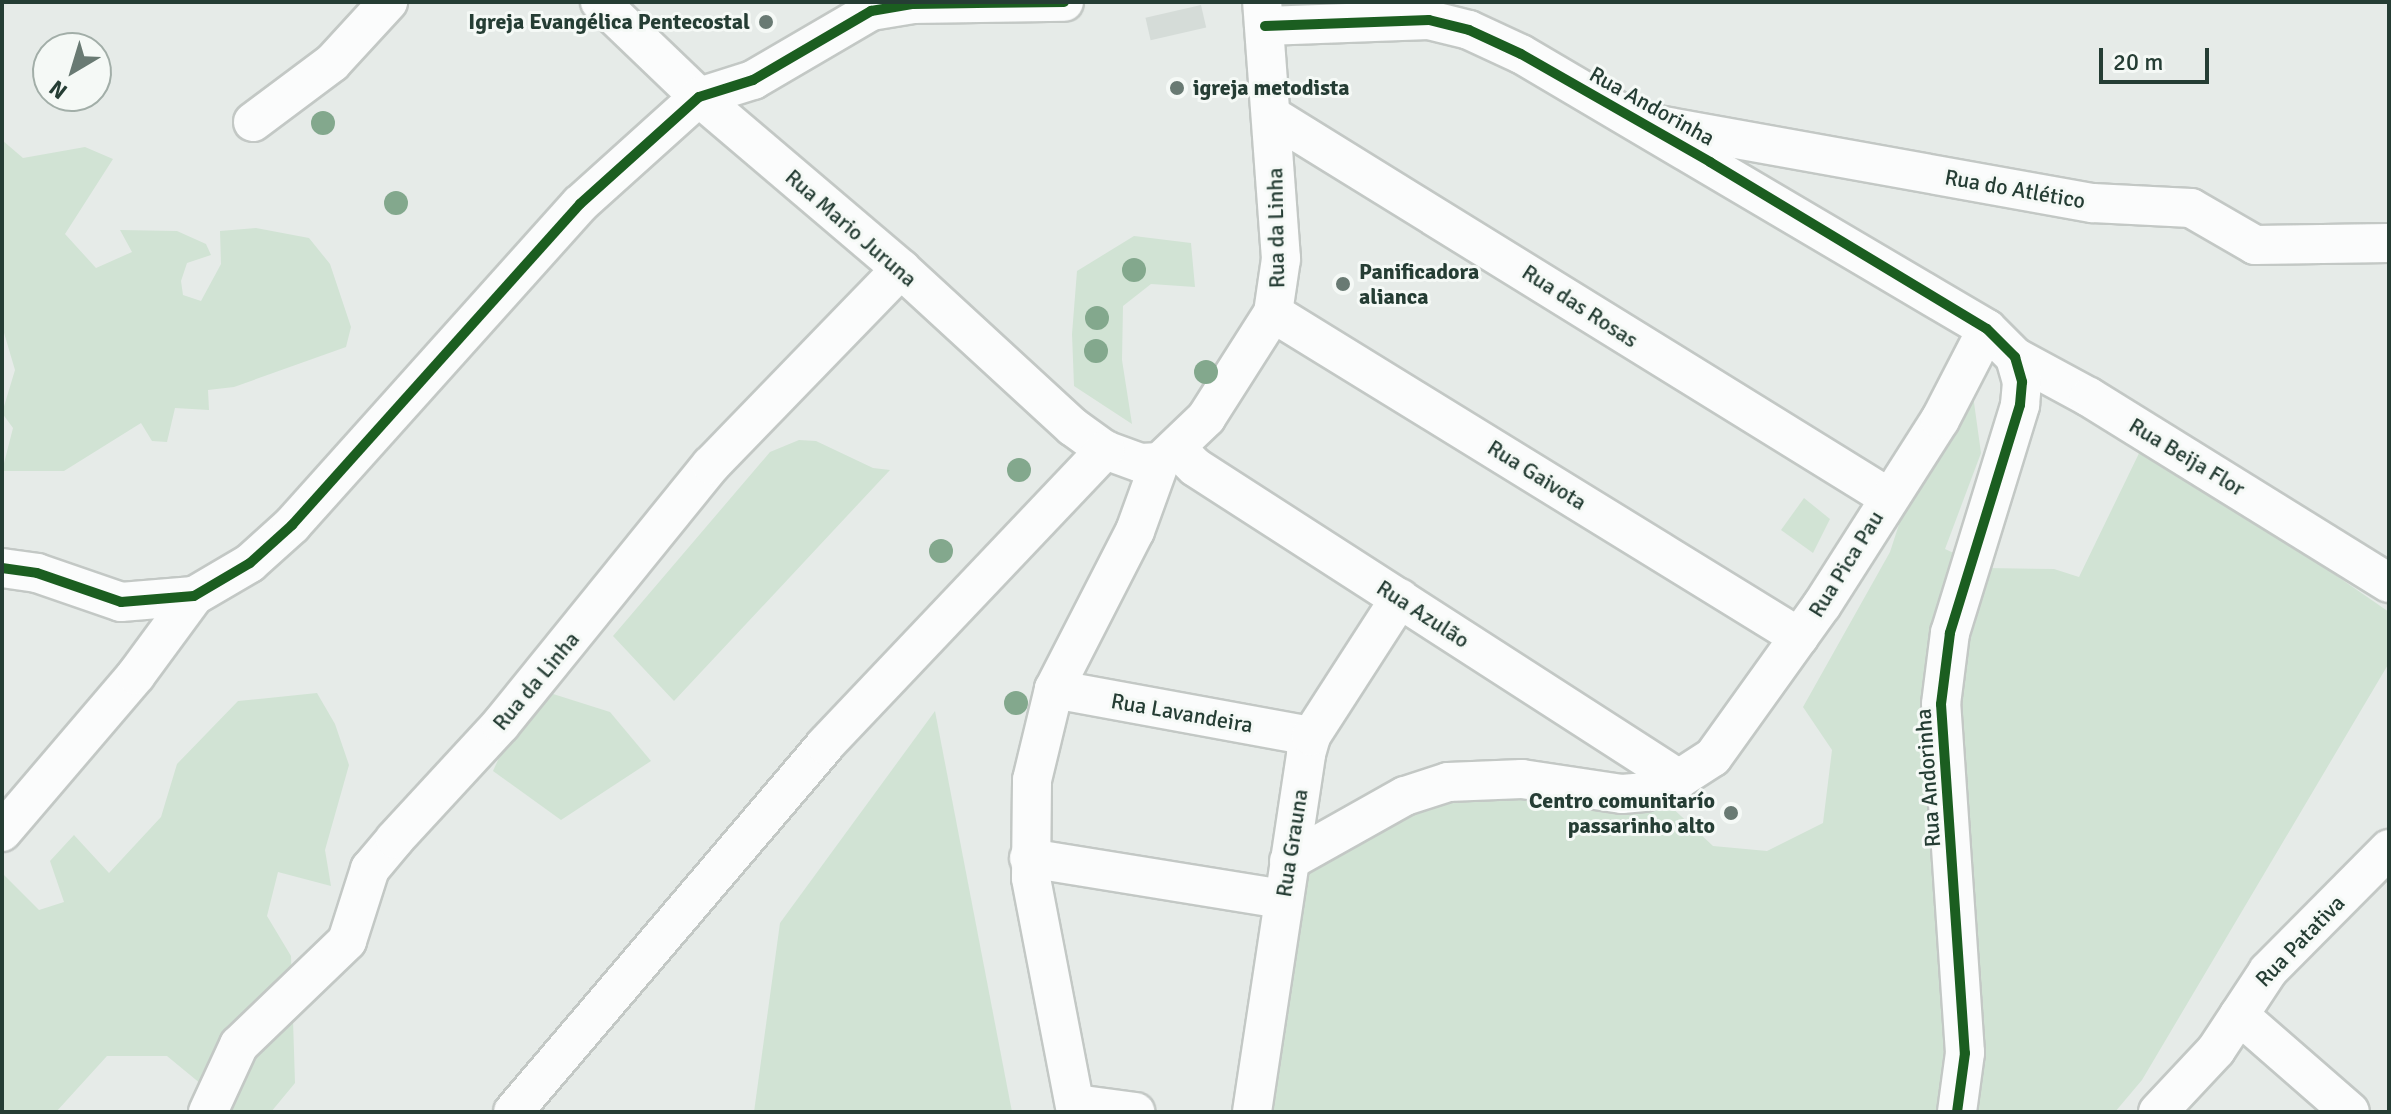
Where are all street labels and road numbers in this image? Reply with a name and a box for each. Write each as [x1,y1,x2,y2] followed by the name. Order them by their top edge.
[1585,61,1719,151] street label: Rua Andorinha
[780,164,922,292] street label: Rua Mario Juruna
[1943,164,2087,214] street label: Rua do Atlético
[1262,167,1290,289] street label: Rua da Linha
[1517,259,1643,353] street label: Rua das Rosas
[2124,412,2250,502] street label: Rua Beija Flor
[1483,434,1591,516] street label: Rua Gaivota
[1803,506,1889,622] street label: Rua Pica Pau
[1372,574,1474,654] street label: Rua Azulão
[487,626,585,736] street label: Rua da Linha
[1109,688,1255,738] street label: Rua Lavandeira
[1910,708,1946,848] street label: Rua Andorinha
[1270,787,1314,899] street label: Rua Grauna
[2250,890,2350,992] street label: Rua Patativa

